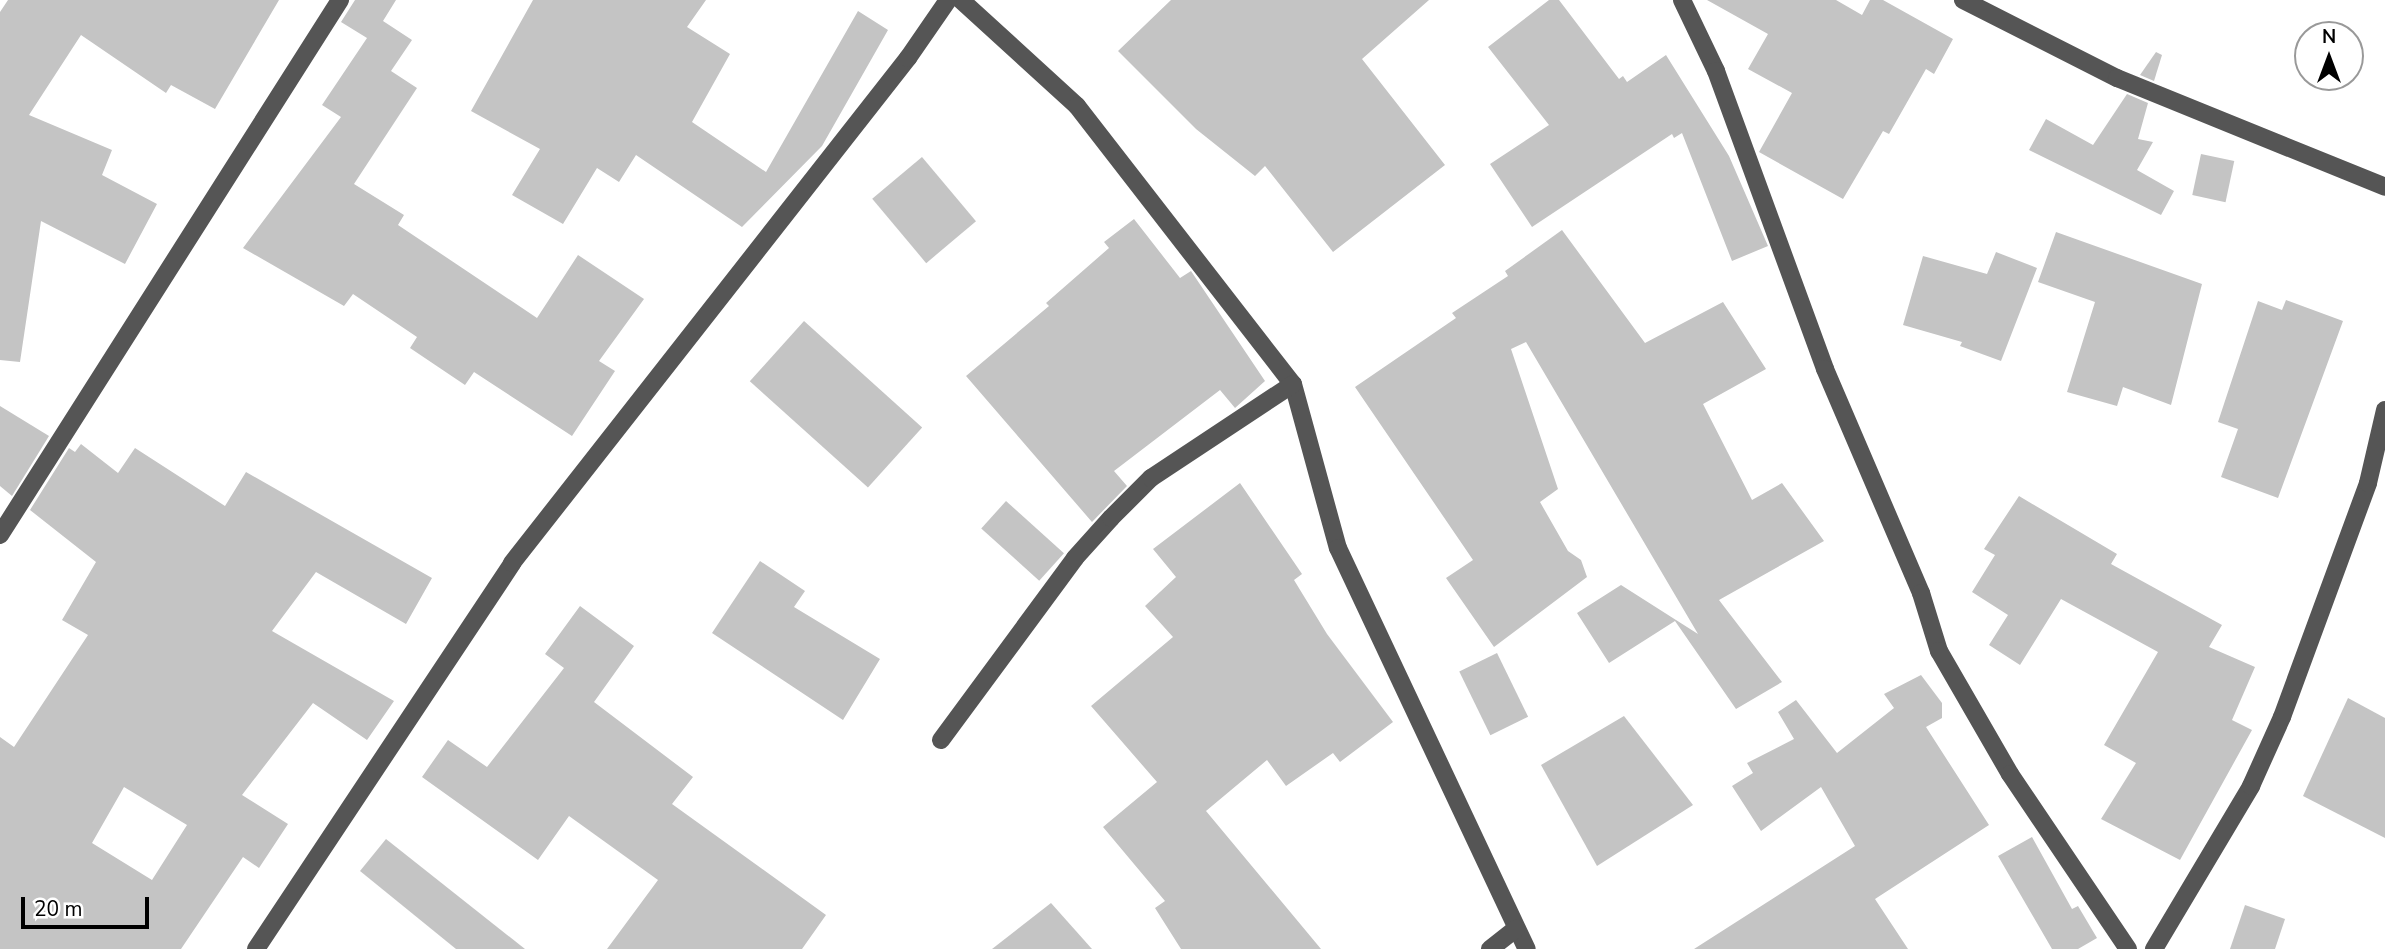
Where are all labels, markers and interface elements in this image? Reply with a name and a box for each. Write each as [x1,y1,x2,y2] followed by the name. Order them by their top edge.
[2294,21,2364,91] north arrow
[2322,24,2336,50] text: N
[24,883,152,927] scale bar
[34,895,83,923] text: 20 m

